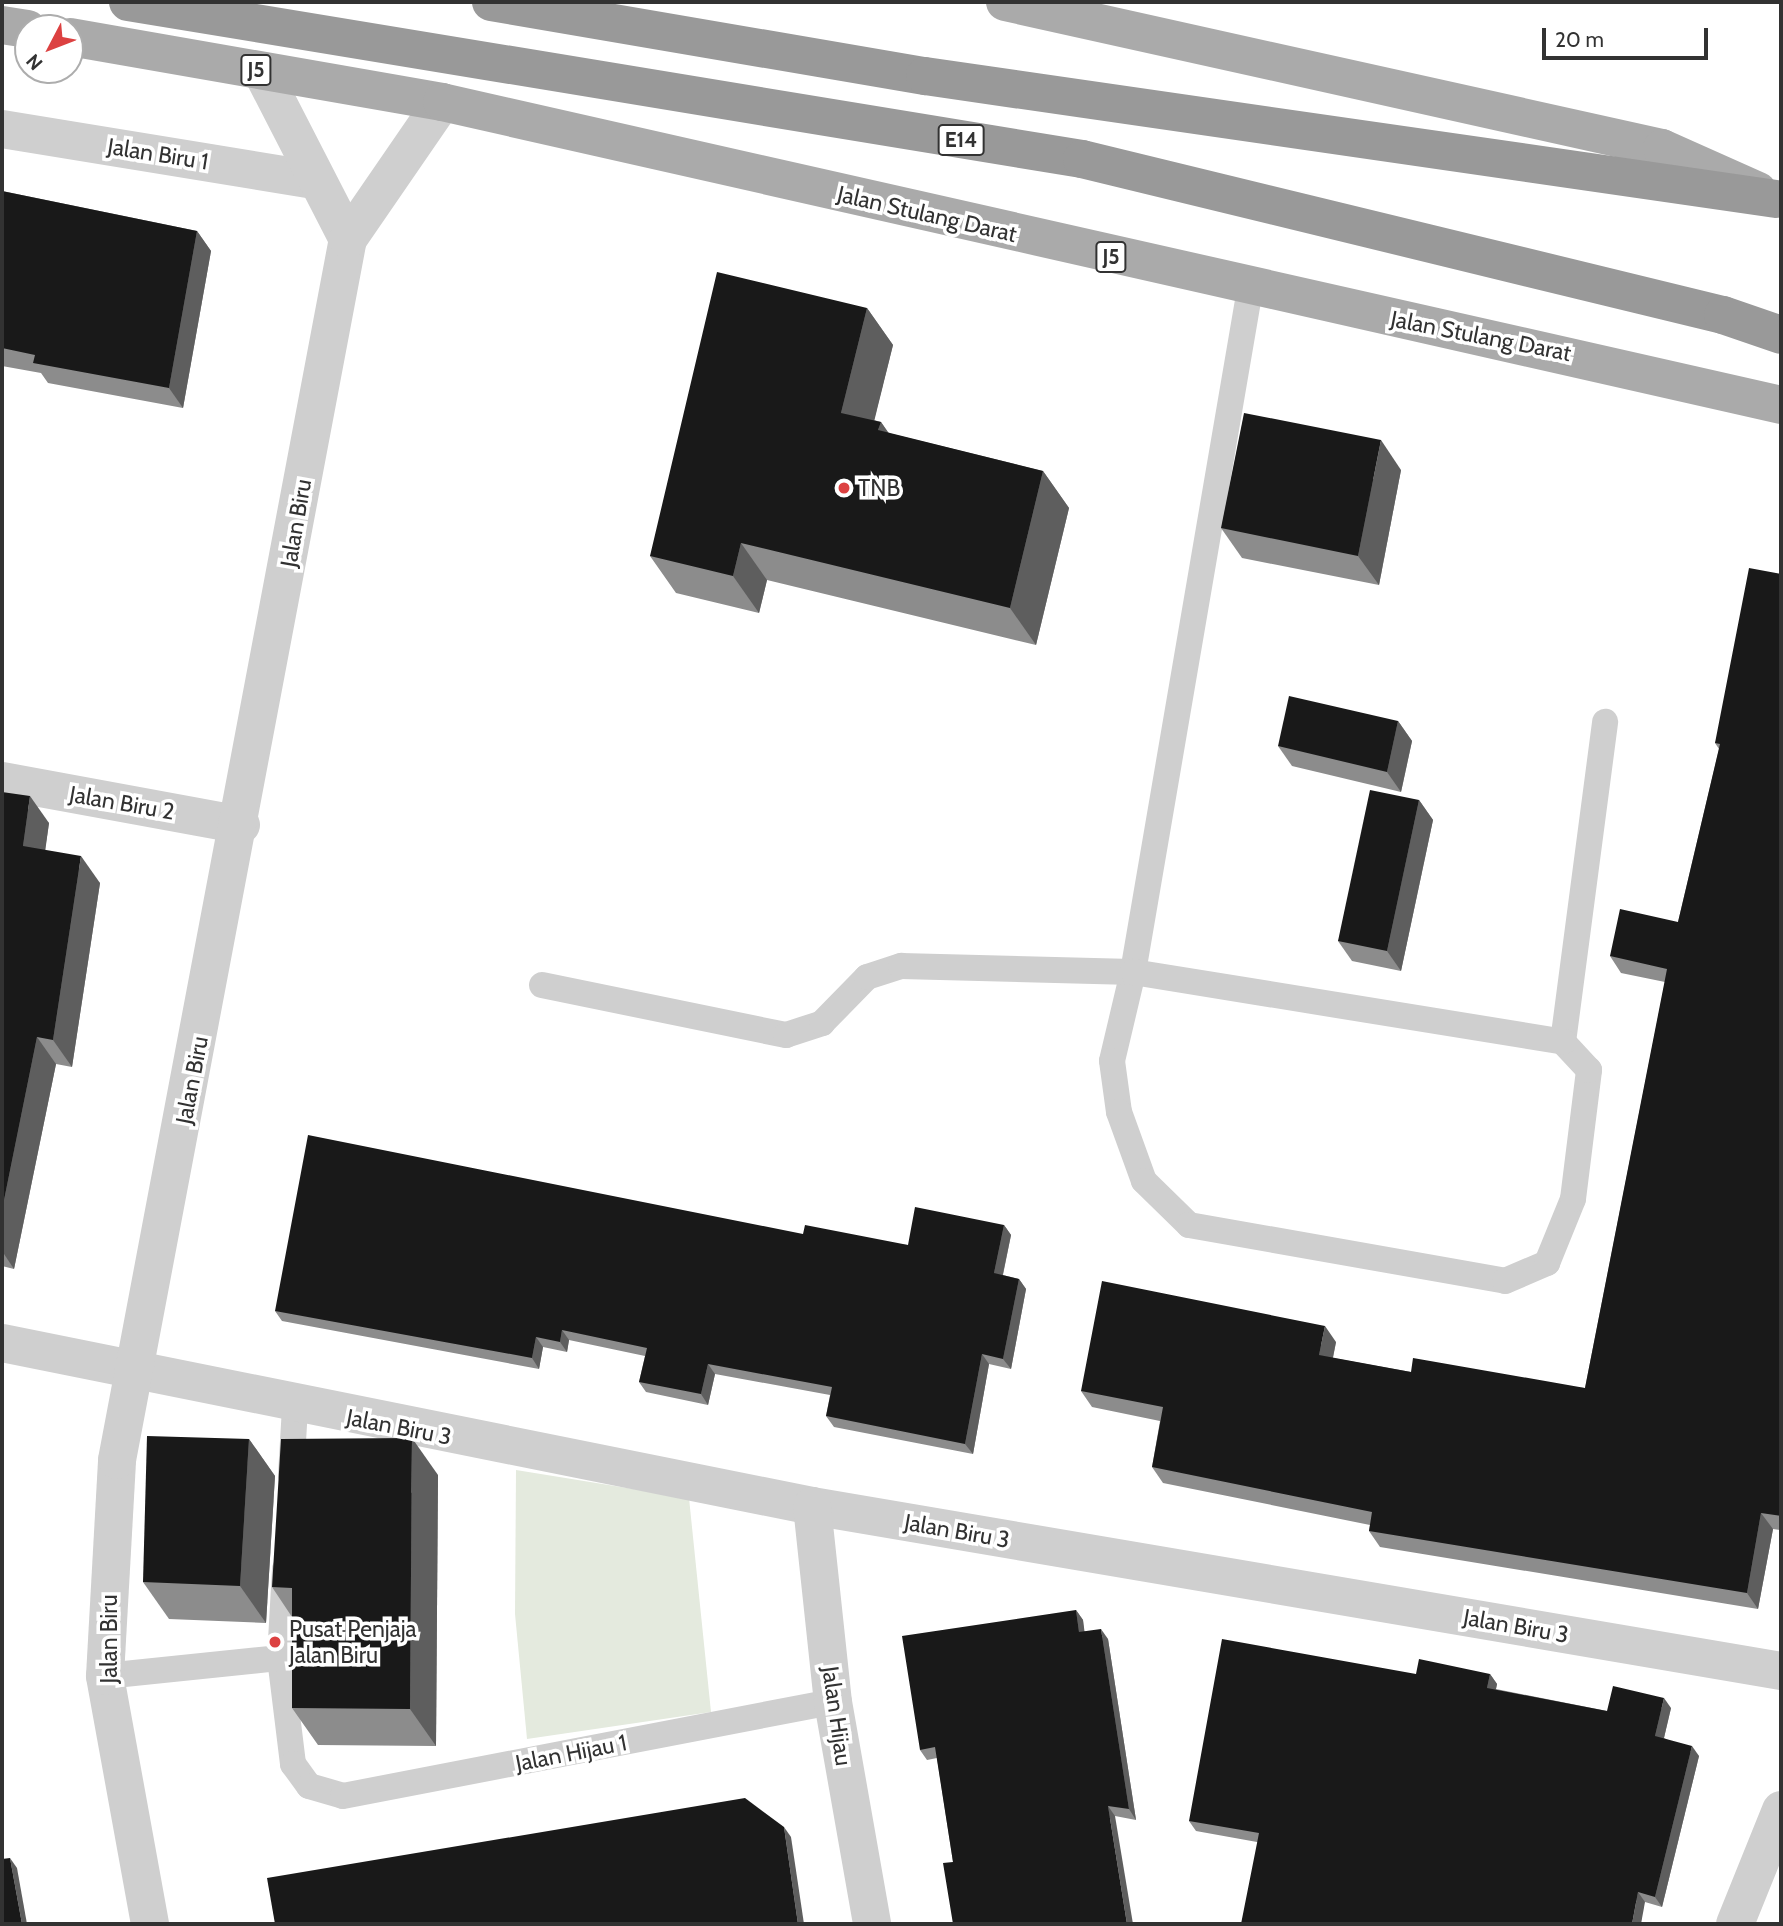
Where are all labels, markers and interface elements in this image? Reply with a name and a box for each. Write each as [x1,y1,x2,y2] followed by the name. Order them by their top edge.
[14,14,84,84] north arrow
[1545,14,1711,58] scale bar
[1555,27,1604,52] text: 20 m
[21,49,48,75] text: N
[240,52,272,88] road number: J5
[936,122,986,158] road number: E14
[106,132,210,176] street label: Jalan Biru 1
[835,180,1019,248] street label: Jalan Stulang Darat
[1095,240,1127,274] road number: J5
[1388,305,1574,367] street label: Jalan Stulang Darat
[858,474,900,502] place label: TNB
[275,477,317,569] street label: Jalan Biru
[836,480,852,496] marker: TNB
[67,780,177,826] street label: Jalan Biru 2
[170,1034,214,1126] street label: Jalan Biru
[344,1403,454,1451] street label: Jalan Biru 3
[902,1508,1012,1554] street label: Jalan Biru 3
[95,1595,123,1683] street label: Jalan Biru
[1461,1603,1571,1649] street label: Jalan Biru 3
[289,1615,417,1669] place label: Pusat Penjaja Jalan Biru
[267,1634,283,1650] marker: Pusat Penjaja Jalan Biru
[816,1665,858,1767] street label: Jalan Hijau
[513,1729,629,1777] street label: Jalan Hijau 1

